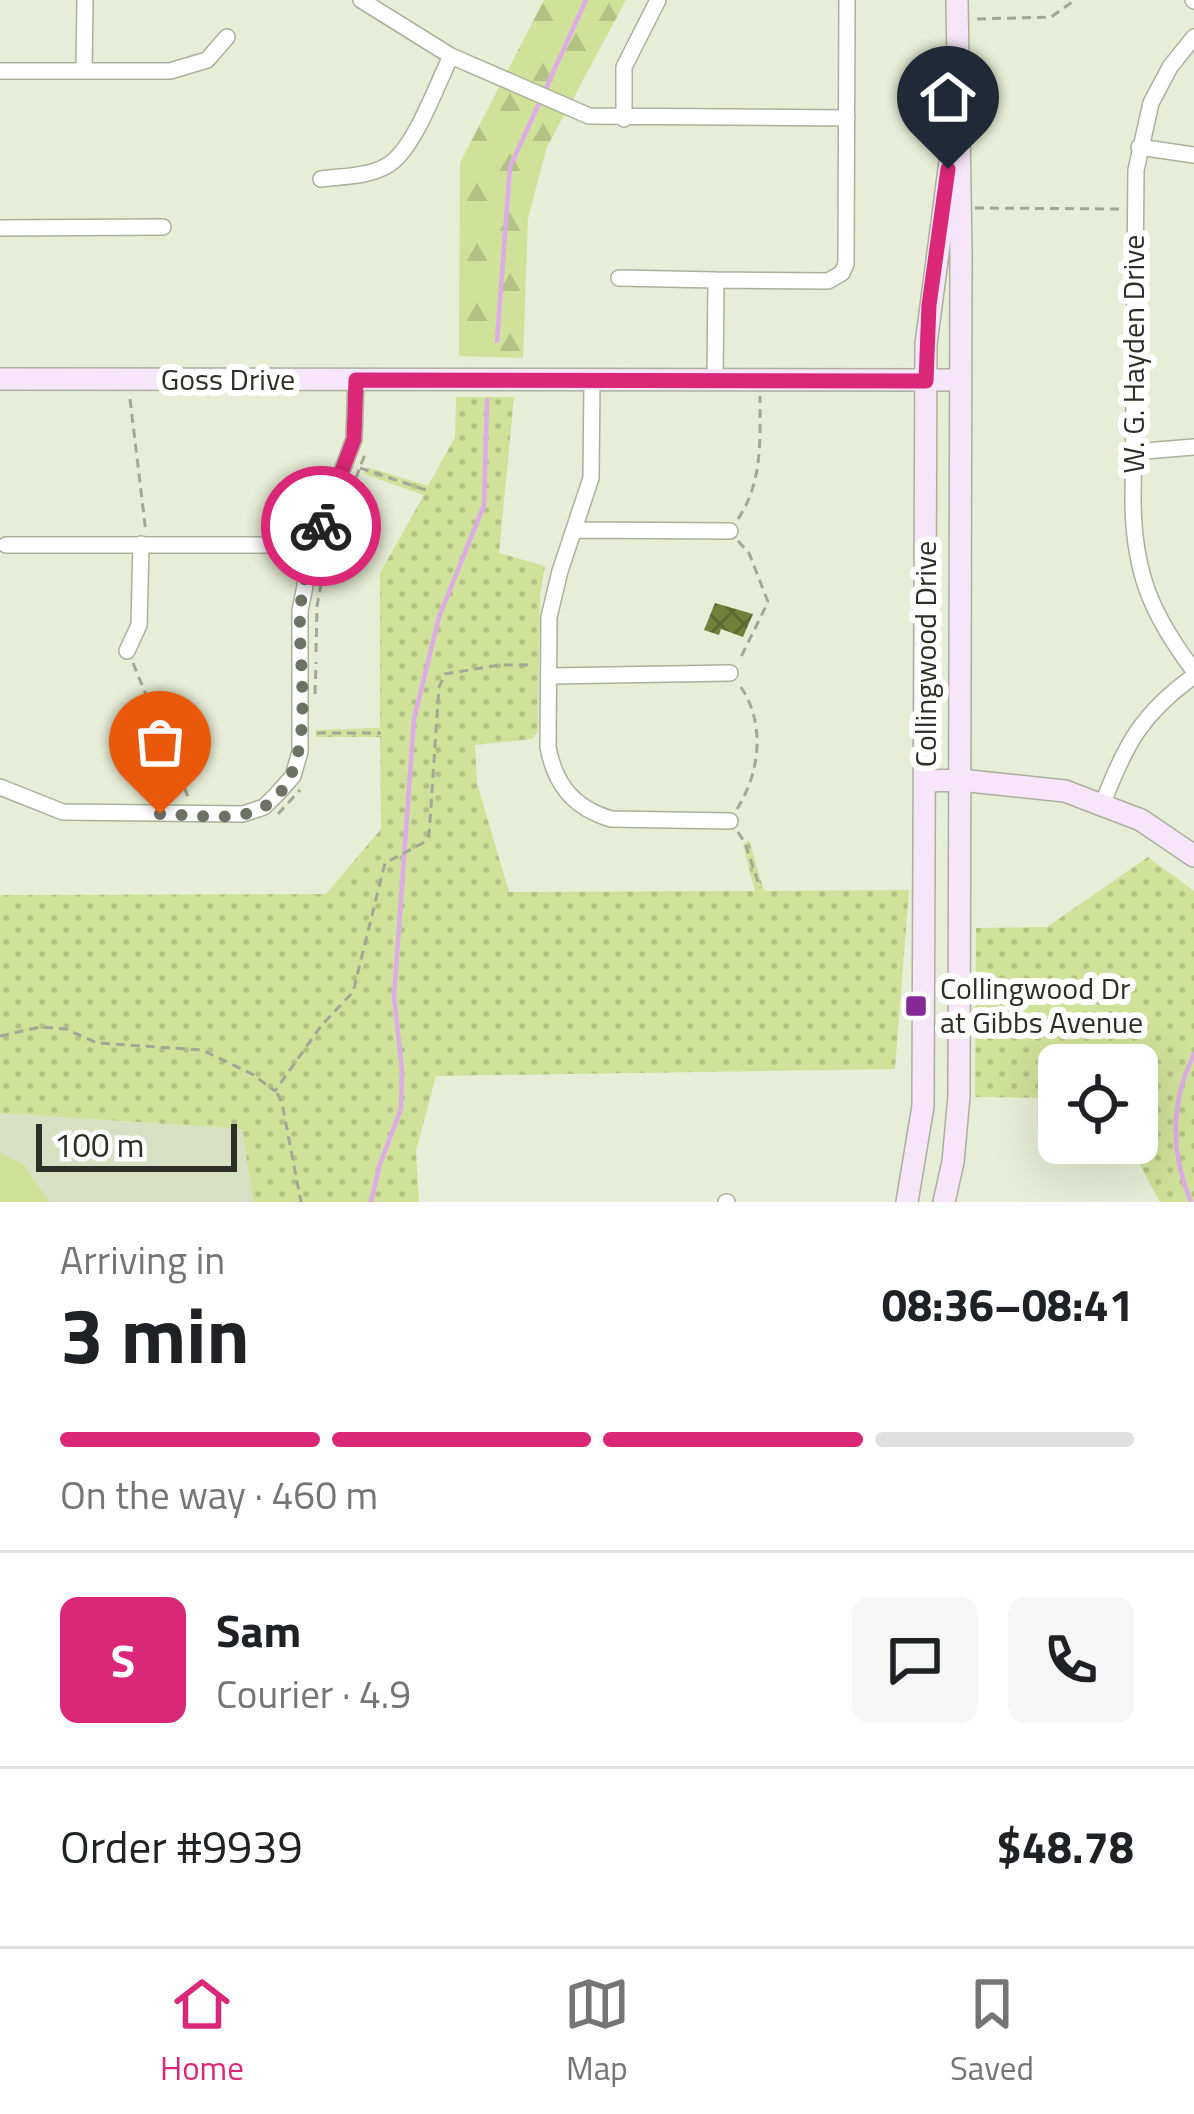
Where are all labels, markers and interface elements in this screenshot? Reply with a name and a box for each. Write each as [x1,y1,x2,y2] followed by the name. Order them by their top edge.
[897,46,999,169] pin
[915,64,981,130] icon: home
[1110,235,1156,473] street label: W. G. Hayden Drive
[161,356,295,402] street label: Goss Drive
[261,466,381,586] courier
[288,493,354,559] icon: bike
[902,541,948,767] street label: Collingwood Drive
[109,691,211,814] pin
[127,709,193,775] icon: bag
[940,965,1143,1045] place label: Collingwood Dr at Gibbs Avenue
[903,993,929,1019] marker: Collingwood Dr at Gibbs Avenue
[1038,1044,1158,1164] map controls
[1038,1044,1158,1164] button: locate
[36,1118,237,1171] scale bar
[54,1120,144,1170] text: 100 m
[60,1230,225,1289] text: Arriving in
[882,1270,1134,1338] text: 08:36–08:41
[60,1275,250,1393] text: 3 min
[60,1465,378,1524] text: On the way · 460 m
[216,1596,301,1664] text: Sam
[852,1597,978,1723] button: chat
[1008,1597,1134,1723] button: phone
[111,1626,135,1694] text: S
[216,1664,411,1723] text: Courier · 4.9
[60,1812,303,1880] text: Order #9939
[996,1812,1134,1880] text: $48.78
[160,1971,244,2093] tab: Home
[564,1971,630,2093] tab: Map
[950,1971,1034,2093] tab: Saved

